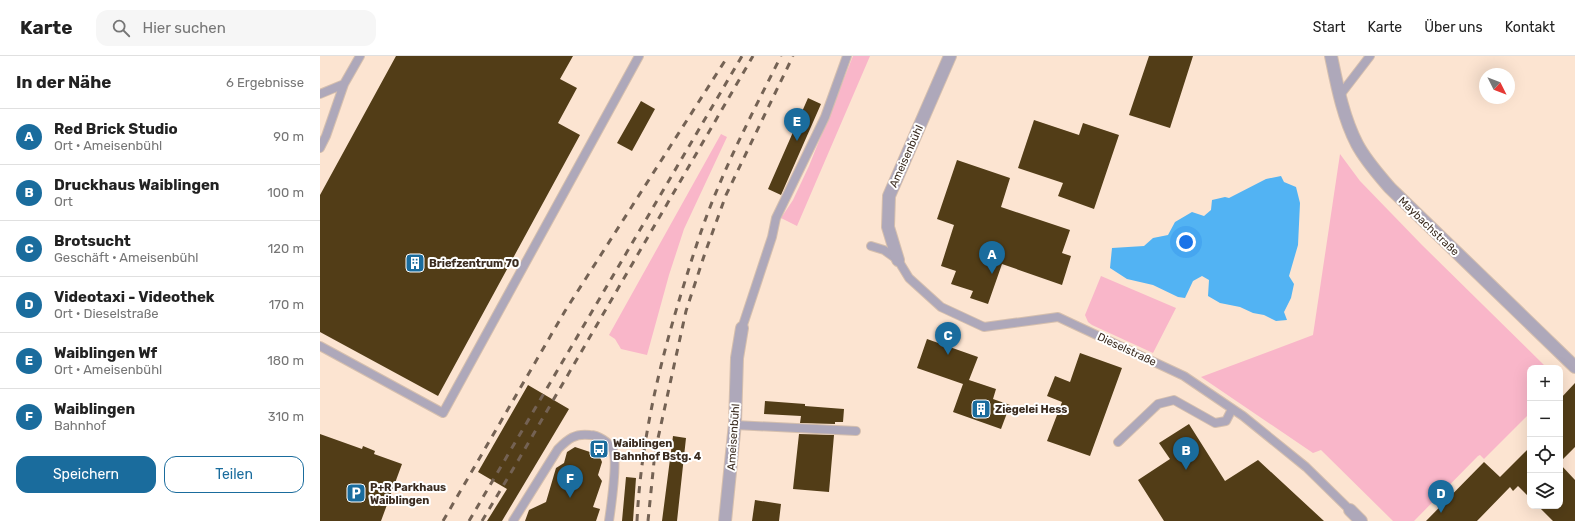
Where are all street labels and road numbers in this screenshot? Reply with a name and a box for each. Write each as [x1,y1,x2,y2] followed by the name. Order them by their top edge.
[887,123,926,189] street label: Ameisenbühl
[1396,194,1462,258] street label: Maybachstraße
[1095,330,1158,369] street label: Dieselstraße
[725,403,742,471] street label: Ameisenbühl

